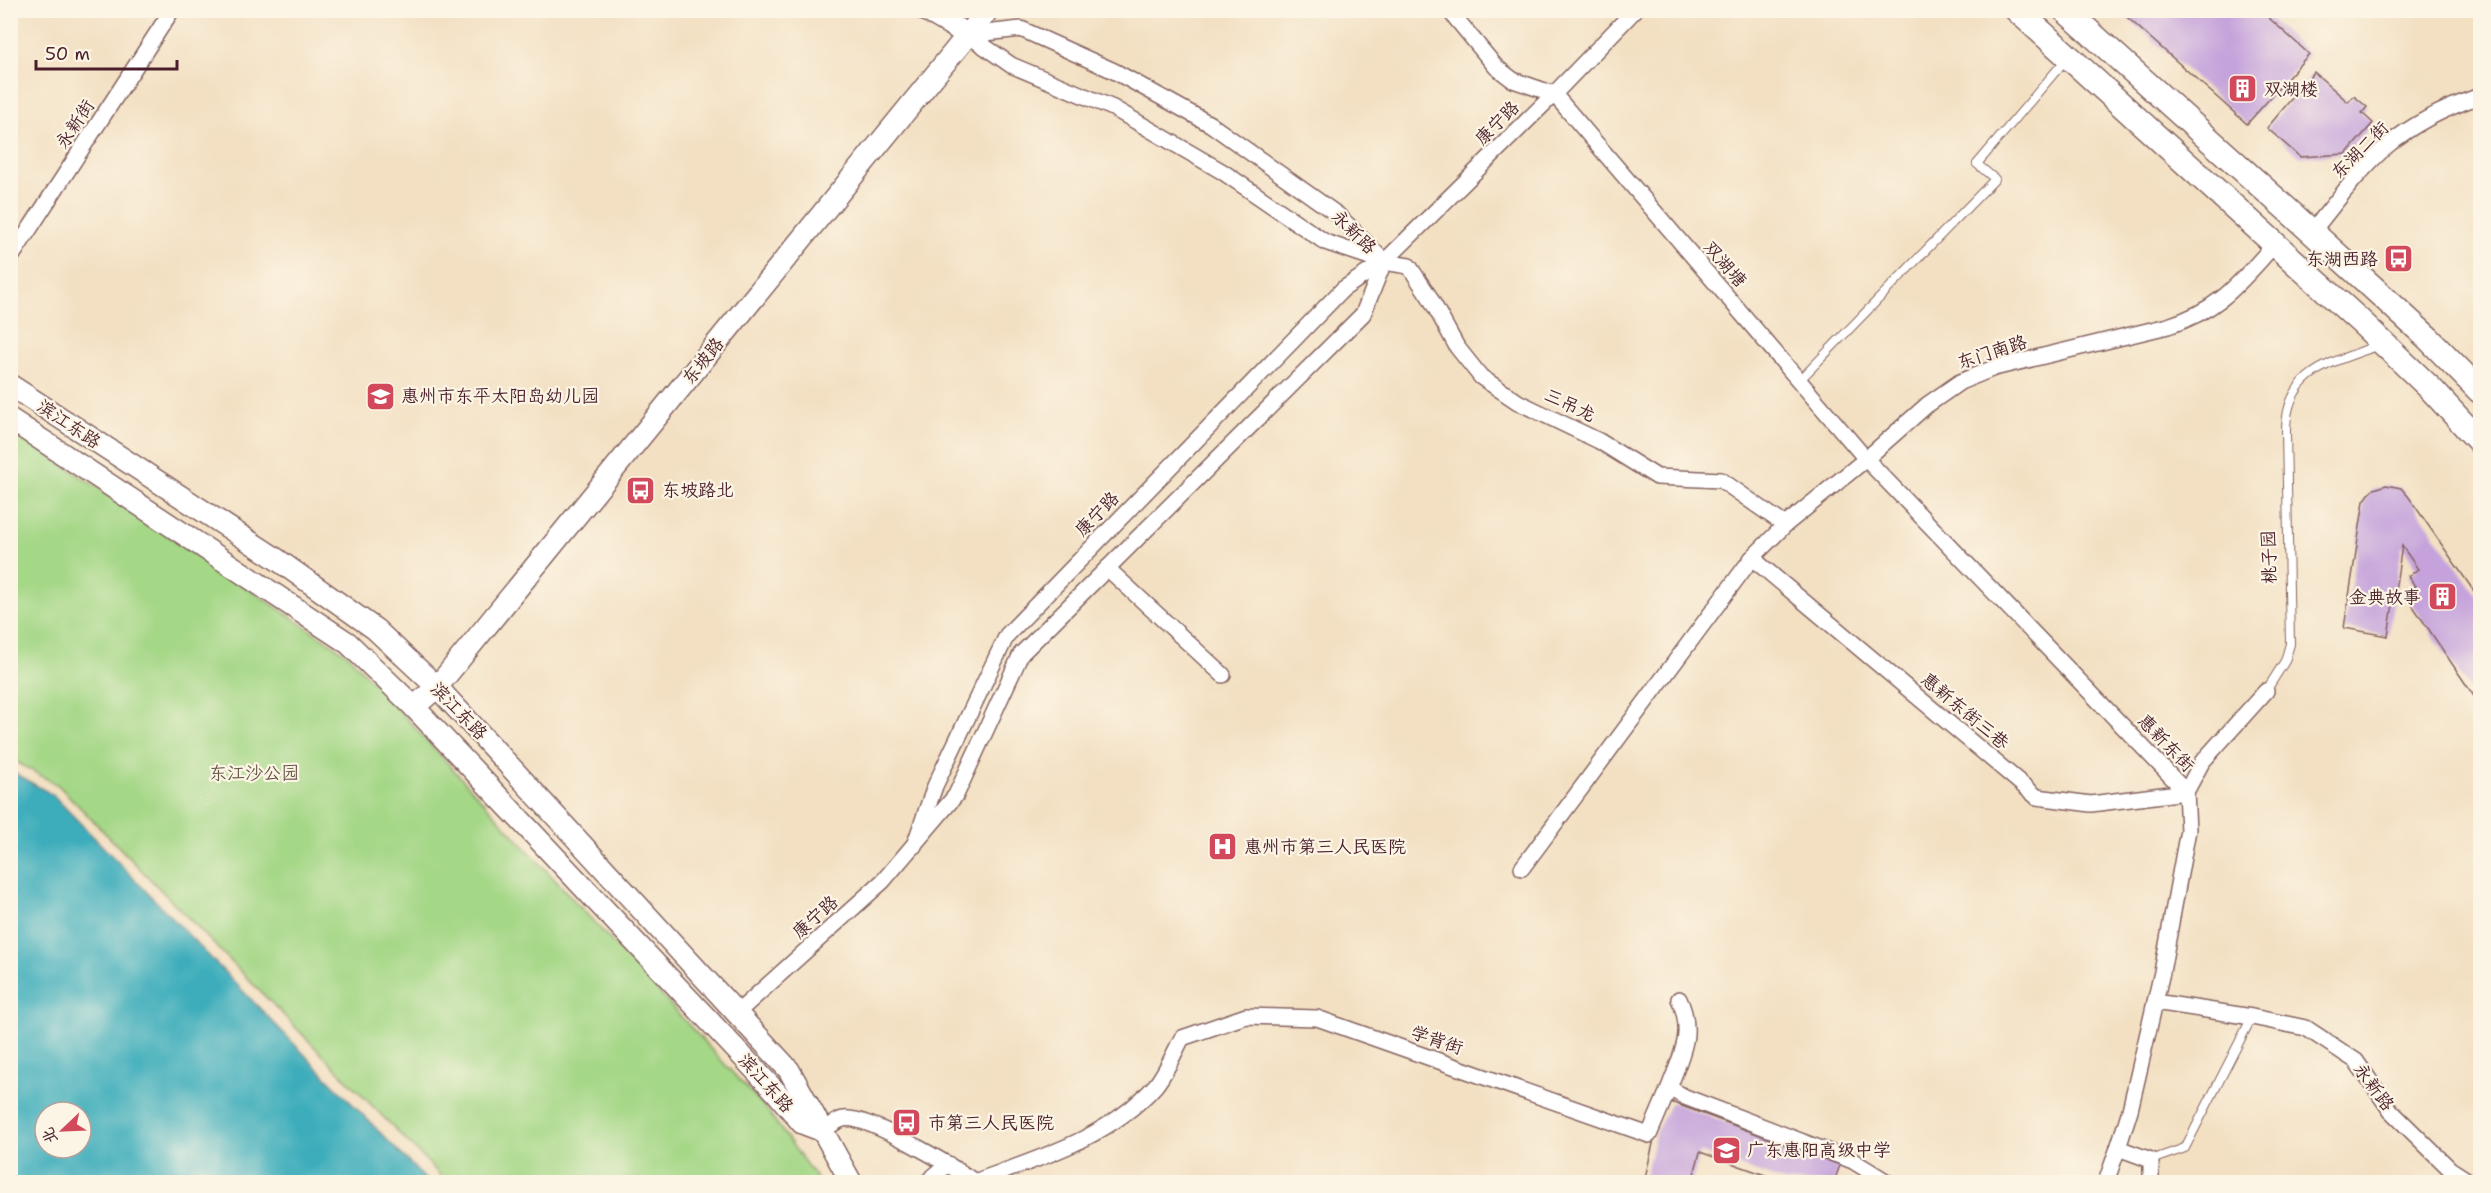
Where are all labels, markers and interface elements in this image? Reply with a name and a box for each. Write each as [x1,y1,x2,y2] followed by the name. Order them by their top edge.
[36,33,177,71] scale bar
[45,42,90,66] text: 50 m
[2227,73,2259,105] building icon: 双湖楼
[2264,77,2318,101] place label: 双湖楼
[50,95,100,153] street label: 永新街
[1469,95,1525,151] street label: 康宁路
[2326,116,2394,184] street label: 东湖二街
[1326,205,1382,259] street label: 永新路
[1698,236,1752,292] street label: 双湖塘
[2383,243,2415,275] bus stop icon: 东湖西路
[2306,247,2378,271] place label: 东湖西路
[1954,329,2030,375] street label: 东门南路
[677,332,729,390] street label: 东坡路
[364,380,396,412] school or university icon: 惠州市东平太阳岛幼儿园
[1540,383,1600,427] street label: 三吊龙
[401,384,599,408] place label: 惠州市东平太阳岛幼儿园
[32,394,106,454] street label: 滨江东路
[625,474,657,506] bus stop icon: 东坡路北
[662,478,734,502] place label: 东坡路北
[1070,486,1124,542] street label: 康宁路
[2257,530,2281,584] street label: 桃子园
[2426,581,2458,613] building icon: 金典故事
[2349,585,2421,609] place label: 金典故事
[1916,667,2014,755] street label: 惠新东街三巷
[425,677,493,745] street label: 滨江东路
[2132,709,2200,777] street label: 惠新东街
[209,761,299,785] park label: 东江沙公园
[1207,831,1239,863] hospital icon: 惠州市第三人民医院
[1244,835,1406,859] place label: 惠州市第三人民医院
[787,890,843,944] street label: 康宁路
[1408,1020,1466,1060] street label: 学背街
[733,1048,799,1118] street label: 滨江东路
[2348,1058,2400,1116] street label: 永新路
[33,1100,93,1160] north arrow
[891,1107,923,1139] bus stop icon: 市第三人民医院
[928,1111,1054,1135] place label: 市第三人民医院
[37,1124,62,1147] text: 北
[1710,1134,1742,1166] school or university icon: 广东惠阳高级中学
[1747,1138,1891,1162] place label: 广东惠阳高级中学

